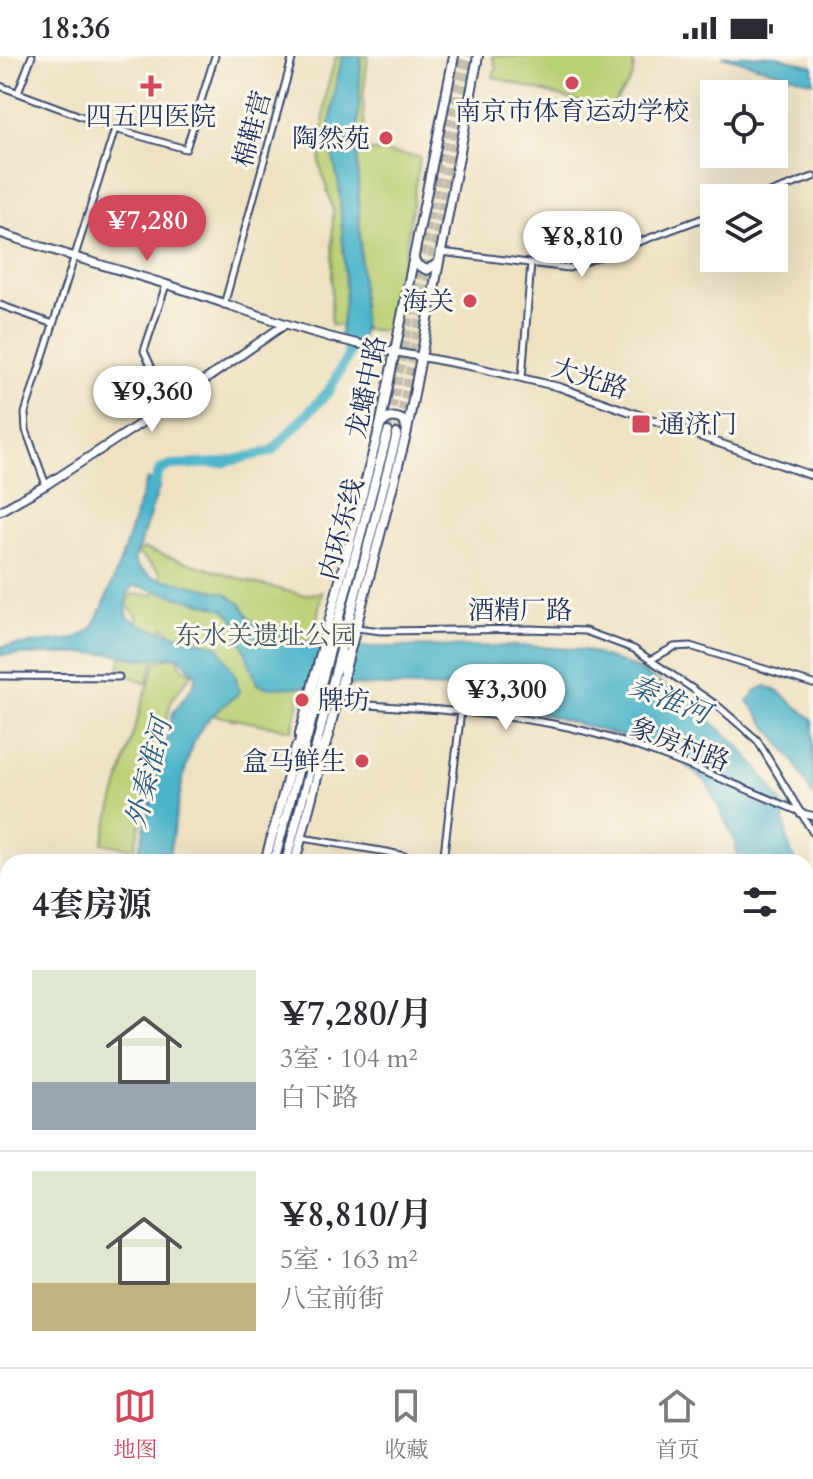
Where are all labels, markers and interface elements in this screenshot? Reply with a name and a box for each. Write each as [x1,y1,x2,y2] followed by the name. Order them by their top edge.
[40,8,110,49] text: 18:36
[563,74,581,92] marker: 南京市体育运动学校
[140,75,162,97] marker: 四五四医院
[700,80,788,272] map controls
[700,80,788,168] button: locate
[225,87,279,171] street label: 棉鞋营
[455,94,689,129] place label: 南京市体育运动学校
[86,99,216,134] place label: 四五四医院
[292,121,370,156] place label: 陶然苑
[377,129,395,147] marker: 陶然苑
[700,184,788,272] button: layers
[82,195,212,263] pin: ¥7,280
[106,203,188,238] text: ¥7,280
[517,211,647,279] pin: ¥8,810
[541,219,623,254] text: ¥8,810
[402,284,454,319] place label: 海关
[461,292,479,310] marker: 海关
[339,333,394,442] street label: 龙蟠中路
[547,350,632,407] street label: 大光路
[87,366,217,434] pin: ¥9,360
[111,374,193,409] text: ¥9,360
[659,407,737,442] place label: 通济门
[630,413,652,435] marker: 通济门
[311,474,372,584] street label: 内环东线
[468,593,572,628] street label: 酒精厂路
[175,618,357,653] park label: 东水关遗址公园
[441,664,571,732] pin: ¥3,300
[624,667,720,735] water label: 秦淮河
[465,672,547,707] text: ¥3,300
[318,683,370,718] place label: 牌坊
[293,691,311,709] marker: 牌坊
[117,709,182,832] water label: 外秦淮河
[625,709,735,779] street label: 象房村路
[242,744,346,779] place label: 盒马鲜生
[353,752,371,770] marker: 盒马鲜生
[738,880,782,924] icon: filters
[32,882,151,928] text: 4套房源
[280,991,433,1037] text: ¥7,280/月
[96,1002,192,1098] icon: home
[280,1041,418,1076] text: 3室 · 104 m²
[280,1080,358,1115] text: 白下路
[280,1192,433,1238] text: ¥8,810/月
[96,1203,192,1299] icon: home
[280,1242,418,1277] text: 5室 · 163 m²
[280,1281,384,1316] text: 八宝前街
[113,1384,158,1465] tab: 地图
[384,1384,429,1465] tab: 收藏
[655,1384,700,1465] tab: 首页

